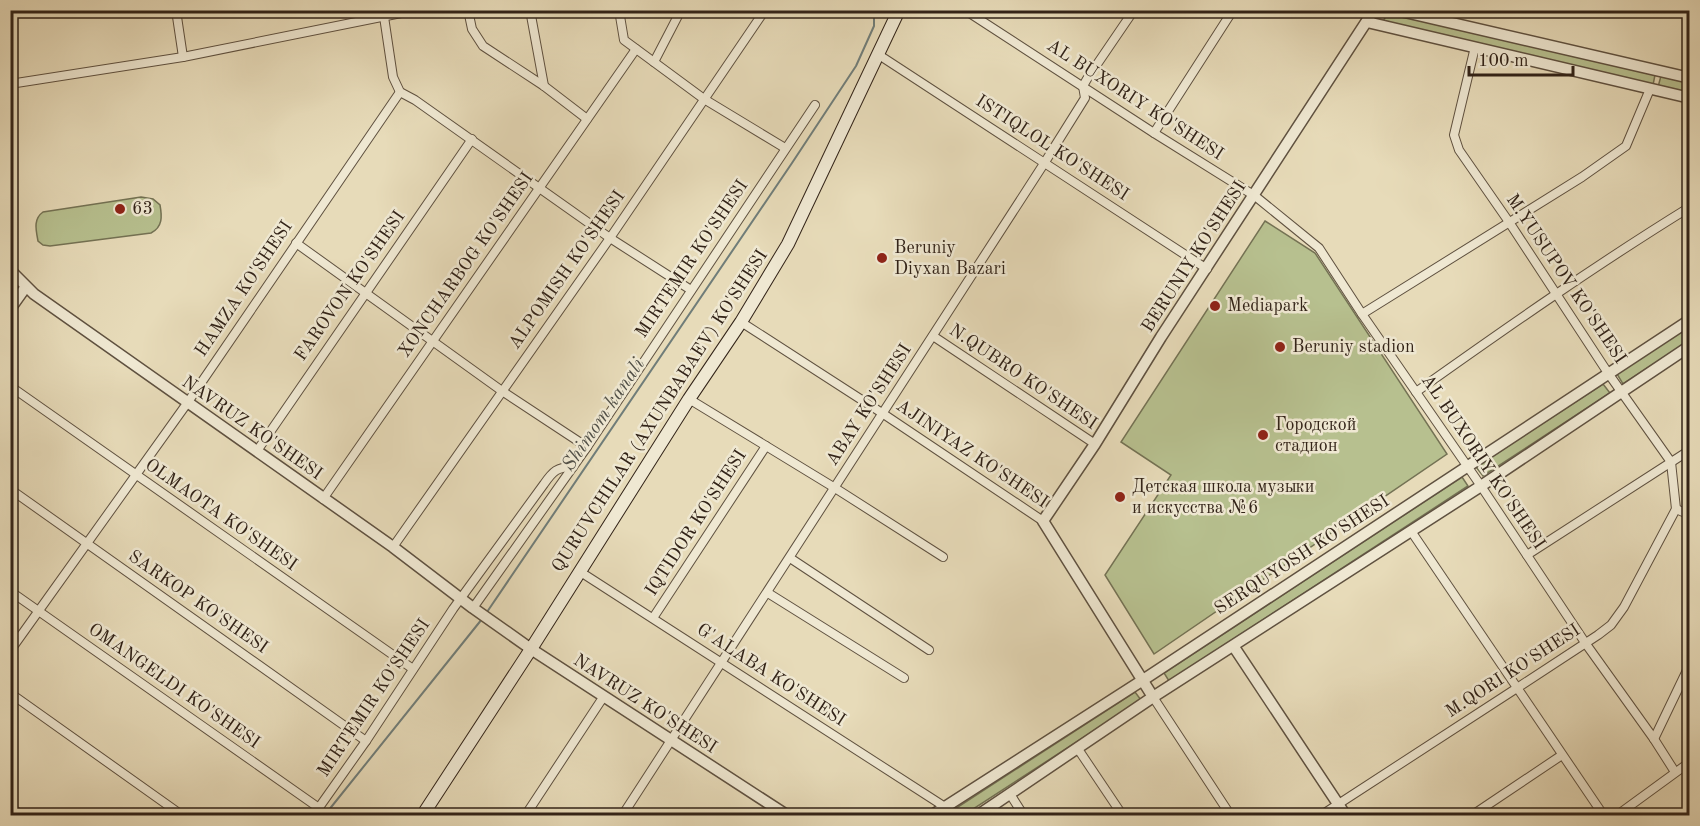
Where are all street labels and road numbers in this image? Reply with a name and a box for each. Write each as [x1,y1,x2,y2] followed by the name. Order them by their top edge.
[1043,36,1227,164] street label: AL BUXORIY KO'SHESI
[972,92,1132,204] street label: ISTIQLOL KO'SHESI
[395,169,537,361] street label: XONCHARBOG KO'SHESI
[632,177,752,341] street label: MIRTEMIR KO'SHESI
[1139,178,1249,336] street label: BERUNIY KO'SHESI
[505,187,629,353] street label: ALPOMISH KO'SHESI
[1503,191,1629,367] street label: M.YUSUPOV KO'SHESI
[291,208,409,364] street label: FAROVON KO'SHESI
[192,218,296,360] street label: HAMZA KO'SHESI
[548,246,771,575] street label: QURUVCHILAR (AXUNBABAEV) KO'SHESI
[946,321,1100,433] street label: N.QUBRO KO'SHESI
[823,341,915,469] street label: ABAY KO'SHESI
[1418,371,1548,553] street label: AL BUXORIY KO'SHESI
[178,373,326,483] street label: NAVRUZ KO'SHESI
[893,396,1051,512] street label: AJINIYAZ KO'SHESI
[642,447,750,599] street label: IQTIDOR KO'SHESI
[142,456,300,574] street label: OLMAOTA KO'SHESI
[1211,492,1393,618] street label: SERQUYOSH KO'SHESI
[125,547,271,657] street label: SARKOP KO'SHESI
[314,616,434,780] street label: MIRTEMIR KO'SHESI
[85,620,263,752] street label: OMANGELDI KO'SHESI
[693,620,849,730] street label: G'ALABA KO'SHESI
[1443,621,1583,721] street label: M.QORI KO'SHESI
[570,651,720,757] street label: NAVRUZ KO'SHESI

